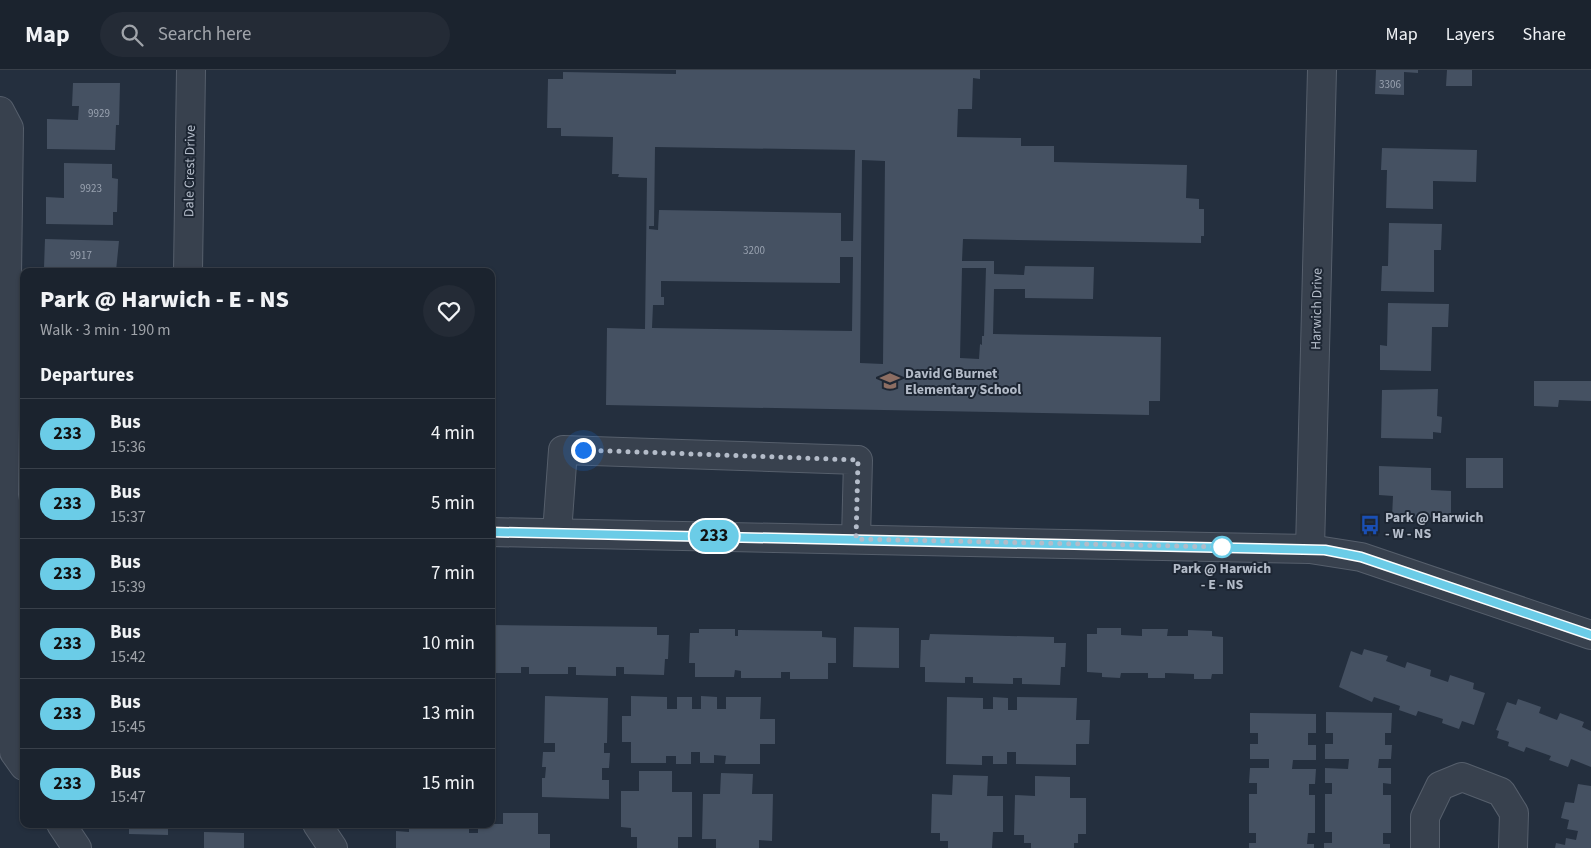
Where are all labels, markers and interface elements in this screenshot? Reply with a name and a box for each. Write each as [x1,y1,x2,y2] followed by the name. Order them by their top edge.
[100,12,450,57] search box
[25,17,70,52] text: Map
[118,21,146,49] icon: search
[158,21,251,48] text: Search here
[1386,22,1418,47] text: Map
[1446,22,1495,47] text: Layers
[1523,22,1566,47] text: Share
[1379,77,1401,92] house number: 3306
[88,106,110,121] house number: 9929
[179,125,201,217] street label: Dale Crest Drive
[80,181,102,196] house number: 9923
[743,243,765,258] house number: 3200
[70,248,92,263] house number: 9917
[1306,268,1328,350] street label: Harwich Drive
[40,282,289,317] text: Park @ Harwich - E - NS
[423,285,475,337] button: heart
[40,319,171,341] text: Walk · 3 min · 190 m
[40,362,134,389] text: Departures
[905,364,1021,400] place label: David G Burnet Elementary School
[879,370,901,392] school or university icon: David G Burnet Elementary School
[110,409,141,436] text: Bus
[431,420,475,447] text: 4 min
[53,421,82,446] text: 233
[110,436,146,458] text: 15:36
[571,438,596,463] your location
[110,479,141,506] text: Bus
[431,490,475,517] text: 5 min
[53,491,82,516] text: 233
[110,506,146,528] text: 15:37
[1385,508,1483,544] place label: Park @ Harwich - W - NS
[1359,514,1381,536] bus stop icon: Park @ Harwich - W - NS
[685,520,743,552] line badge: 233
[700,523,728,548] text: 233
[1211,536,1233,558] marker: Park @ Harwich - E - NS
[110,549,141,576] text: Bus
[1173,559,1271,595] place label: Park @ Harwich - E - NS
[431,560,475,587] text: 7 min
[53,561,82,586] text: 233
[110,576,146,598] text: 15:39
[110,619,141,646] text: Bus
[421,630,475,657] text: 10 min
[53,631,82,656] text: 233
[110,646,146,668] text: 15:42
[110,689,141,716] text: Bus
[421,700,475,727] text: 13 min
[53,701,82,726] text: 233
[110,716,146,738] text: 15:45
[110,759,141,786] text: Bus
[421,770,475,797] text: 15 min
[53,771,82,796] text: 233
[110,786,146,808] text: 15:47

